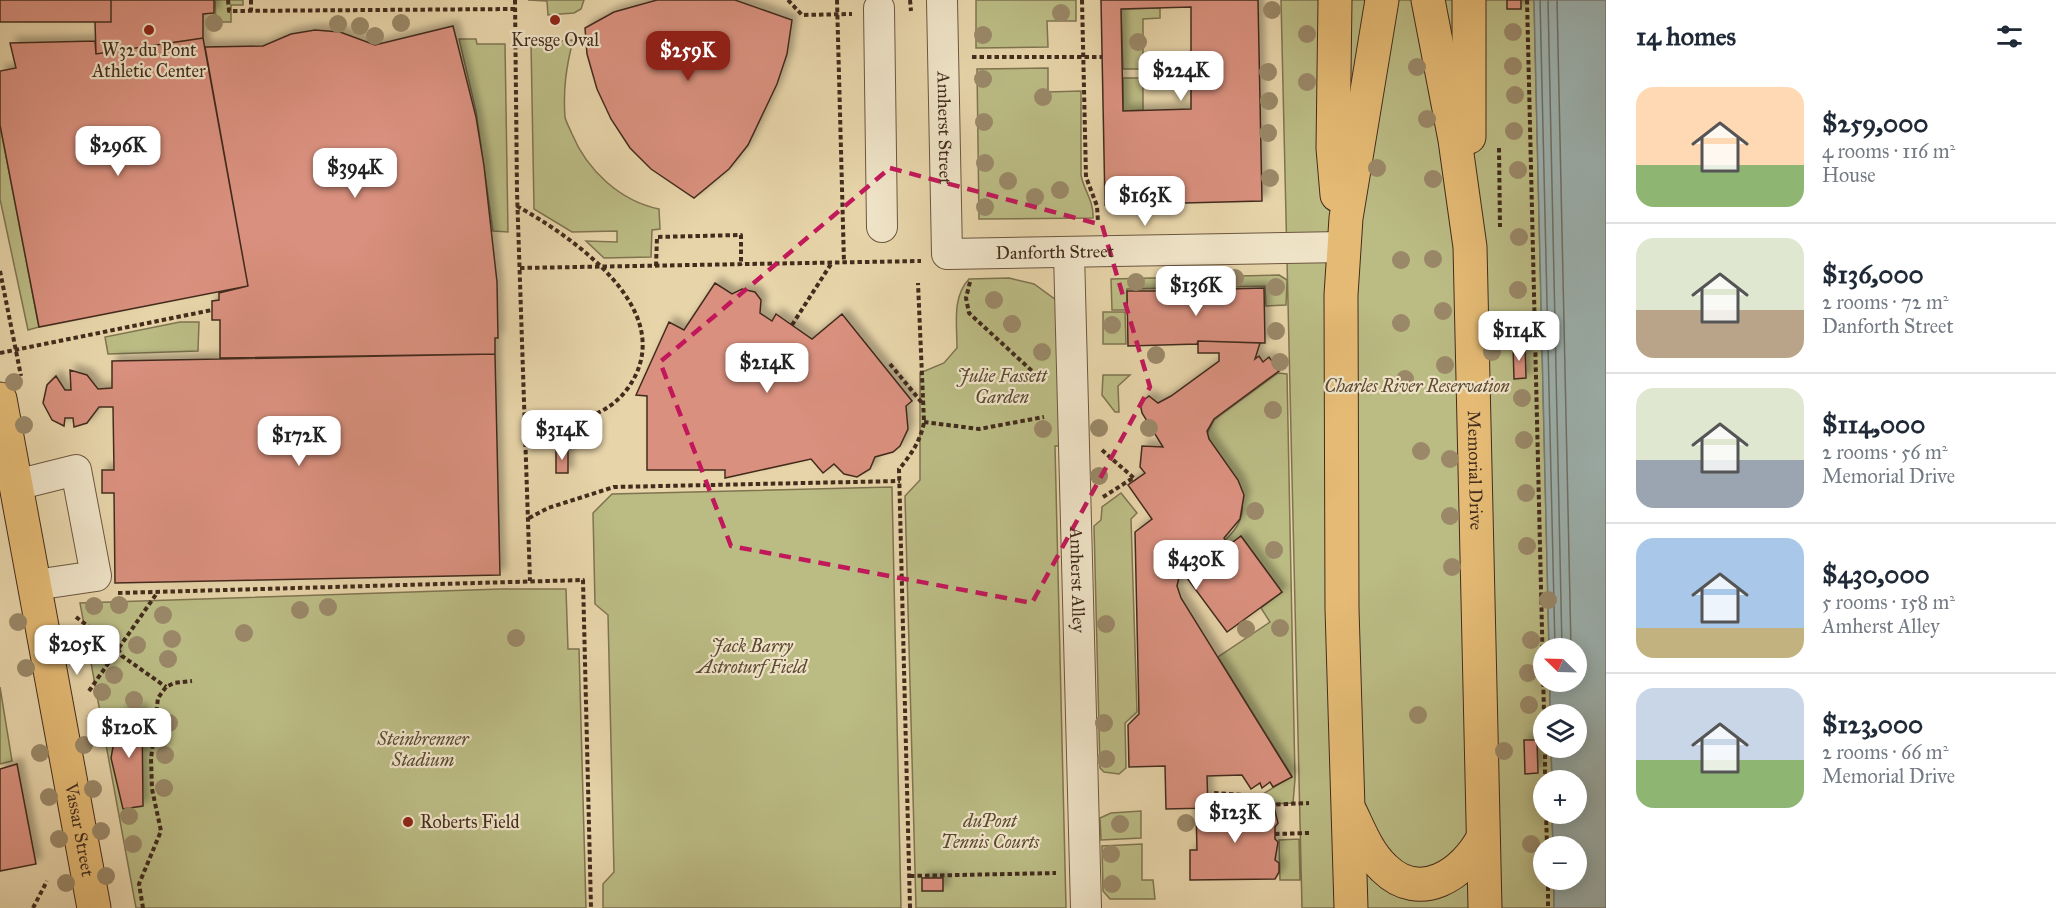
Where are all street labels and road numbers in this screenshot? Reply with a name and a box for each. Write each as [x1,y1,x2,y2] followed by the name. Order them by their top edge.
[932,70,957,185] street label: Amherst Street
[996,240,1115,264] street label: Danforth Street
[1463,410,1487,530] street label: Memorial Drive
[1065,526,1090,634] street label: Amherst Alley
[60,780,99,879] street label: Vassar Street

